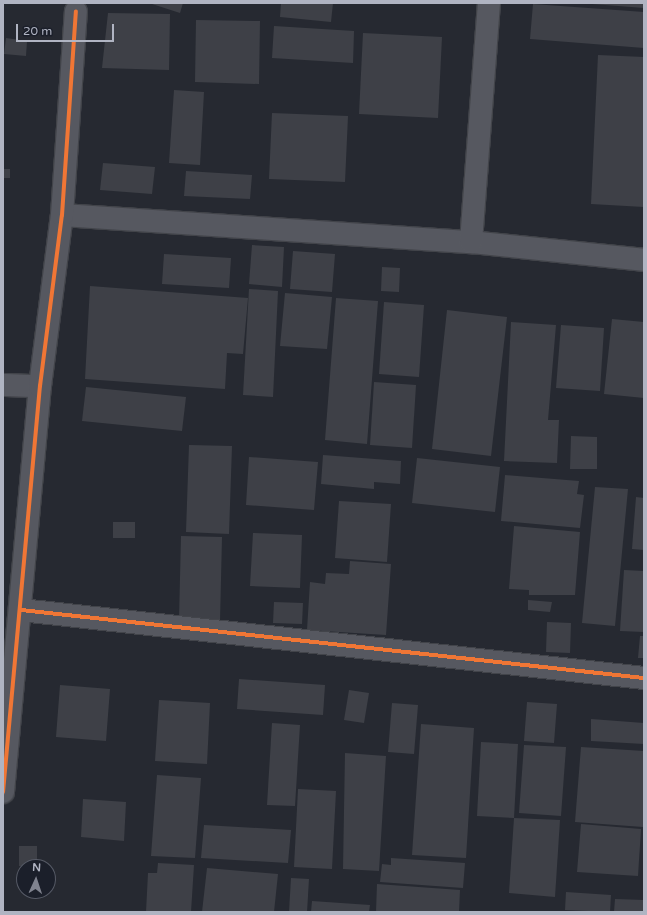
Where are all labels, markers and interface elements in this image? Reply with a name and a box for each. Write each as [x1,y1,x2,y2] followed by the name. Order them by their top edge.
[18,16,116,42] scale bar
[23,24,52,38] text: 20 m
[16,859,56,899] north arrow
[32,861,41,874] text: N

